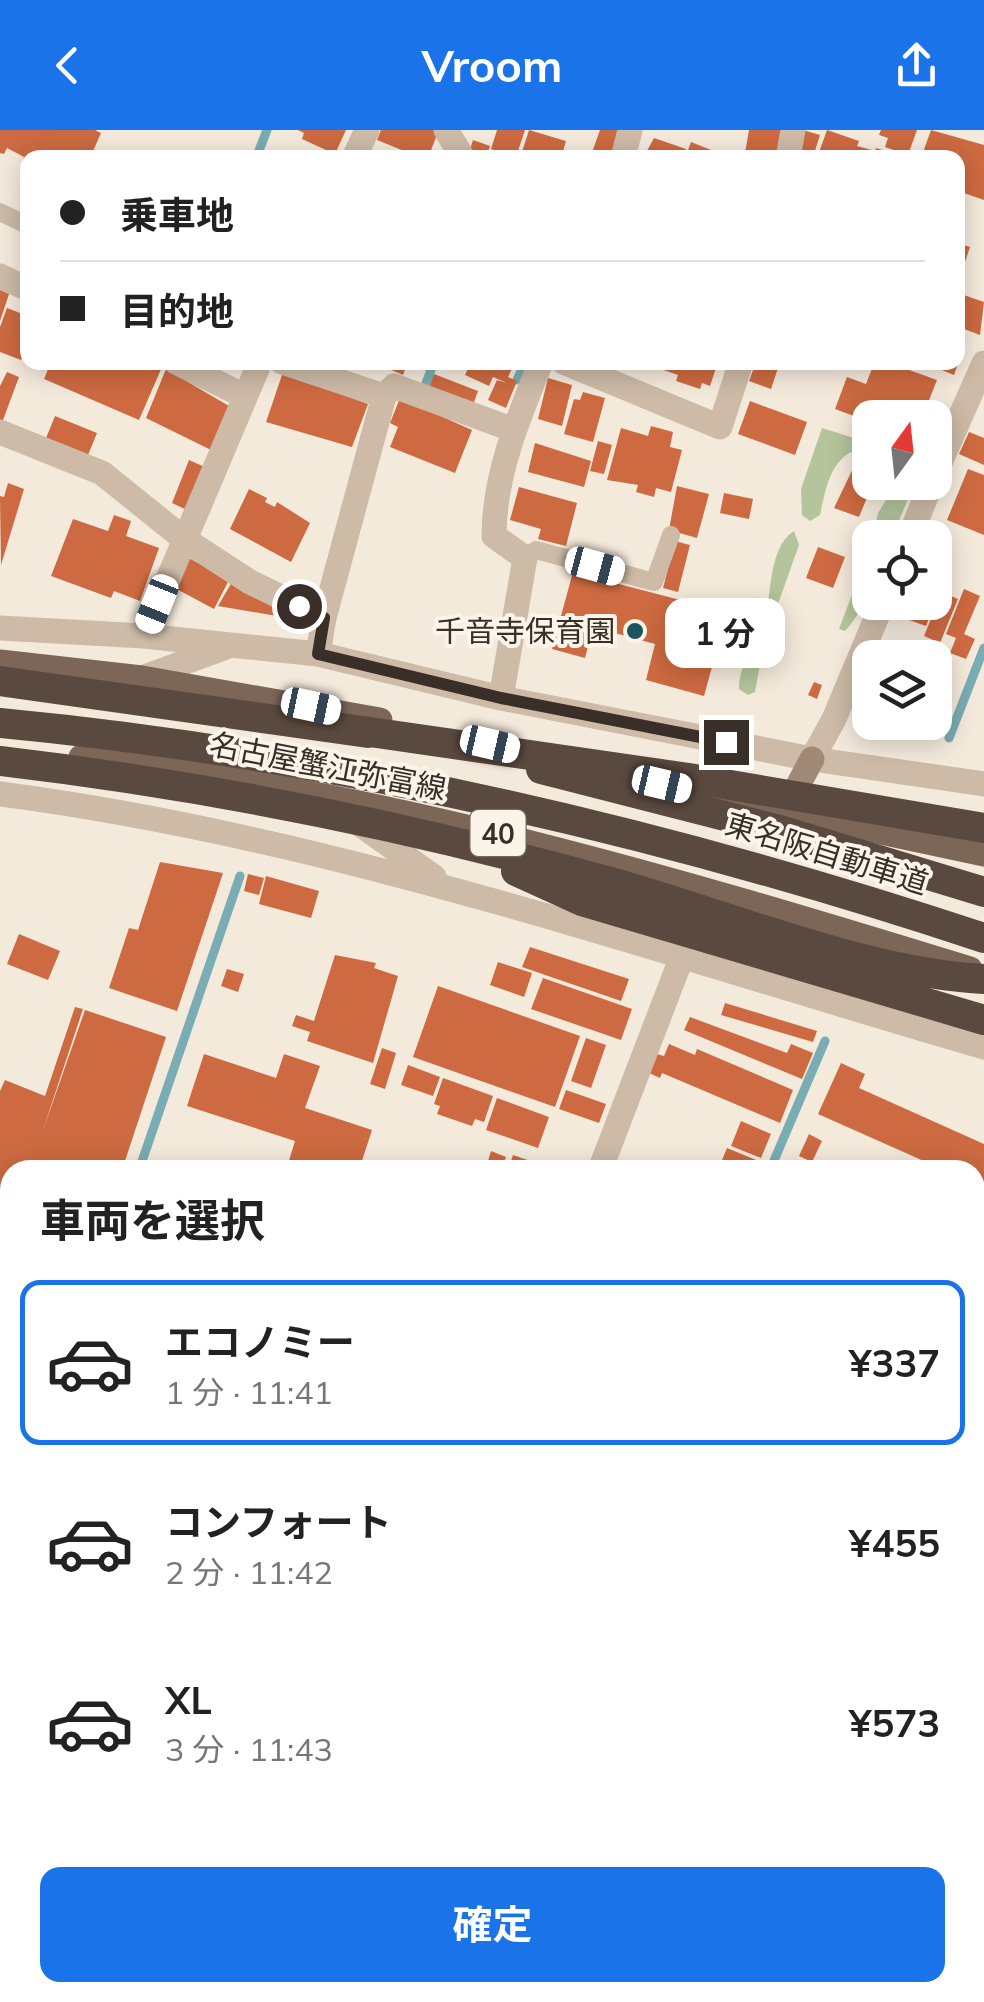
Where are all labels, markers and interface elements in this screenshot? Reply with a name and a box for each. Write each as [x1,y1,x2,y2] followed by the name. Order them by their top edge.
[422,37,562,93] text: Vroom
[40,38,95,93] icon: back
[889,38,944,93] icon: share
[120,191,234,239] text: 乗車地
[120,287,234,335] text: 目的地
[852,400,952,500] north arrow
[852,400,952,740] map controls
[852,520,952,620] button: locate
[562,544,628,588] car
[132,571,182,637] car
[277,584,322,629] route start
[666,597,786,667] callout: 1 分
[435,612,615,650] place label: 千音寺保育園
[695,613,755,653] text: 1 分
[624,620,646,642] marker: 千音寺保育園
[852,640,952,740] button: layers
[279,685,343,727] car
[704,720,749,765] route end
[457,723,523,765] car
[207,724,449,808] street label: 名古屋蟹江弥富線
[629,763,695,805] car
[721,804,933,902] street label: 東名阪自動車道
[470,810,526,856] road number: 40
[40,1192,265,1248] text: 車両を選択
[45,1318,135,1408] icon: car
[165,1318,355,1366] text: エコノミー
[849,1339,940,1387] text: ¥337
[165,1372,333,1412] text: 1 分 · 11:41
[45,1498,135,1588] icon: car
[165,1498,392,1546] text: コンフォート
[849,1519,940,1567] text: ¥455
[165,1552,333,1592] text: 2 分 · 11:42
[165,1676,212,1724] text: XL
[45,1678,135,1768] icon: car
[849,1699,940,1747] text: ¥573
[165,1729,333,1769] text: 3 分 · 11:43
[40,1867,945,1982] button: 確定

